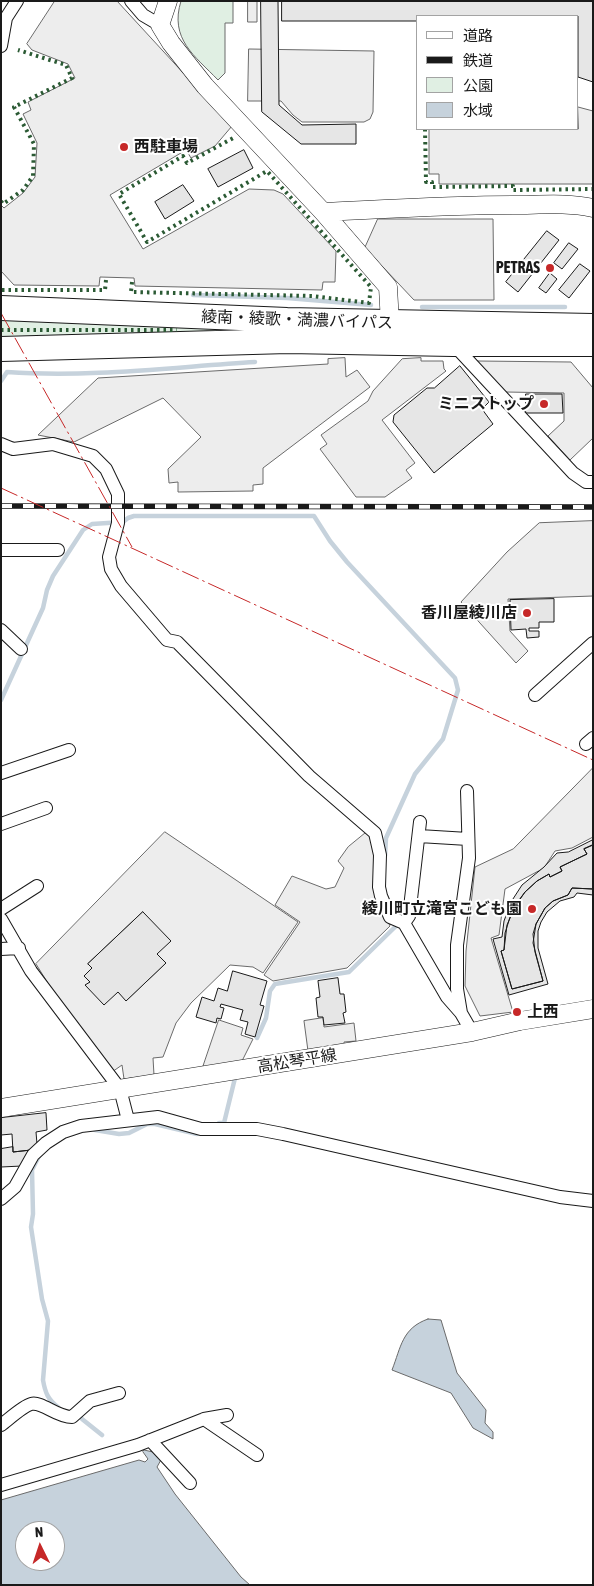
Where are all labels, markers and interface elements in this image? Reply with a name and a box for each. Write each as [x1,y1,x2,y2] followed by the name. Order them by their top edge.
[416,15,579,130] legend
[463,27,493,44] text: 道路
[463,52,493,69] text: 鉄道
[463,77,493,94] text: 公園
[463,102,493,119] text: 水域
[134,137,198,157] place label: 西駐車場
[118,141,130,153] marker: 西駐車場
[496,258,540,278] place label: PETRAS
[544,262,556,274] marker: PETRAS
[201,307,393,333] street label: 綾南・綾歌・満濃バイパス
[438,394,534,414] place label: ミニストップ
[538,398,550,410] marker: ミニストップ
[421,603,517,623] place label: 香川屋綾川店
[521,607,533,619] marker: 香川屋綾川店
[362,899,522,919] place label: 綾川町立滝宮こども園
[526,903,538,915] marker: 綾川町立滝宮こども園
[527,1002,559,1022] place label: 上西
[511,1006,523,1018] marker: 上西
[256,1045,338,1077] street label: 高松琴平線
[15,1521,65,1571] north arrow
[34,1524,44,1540] text: N

